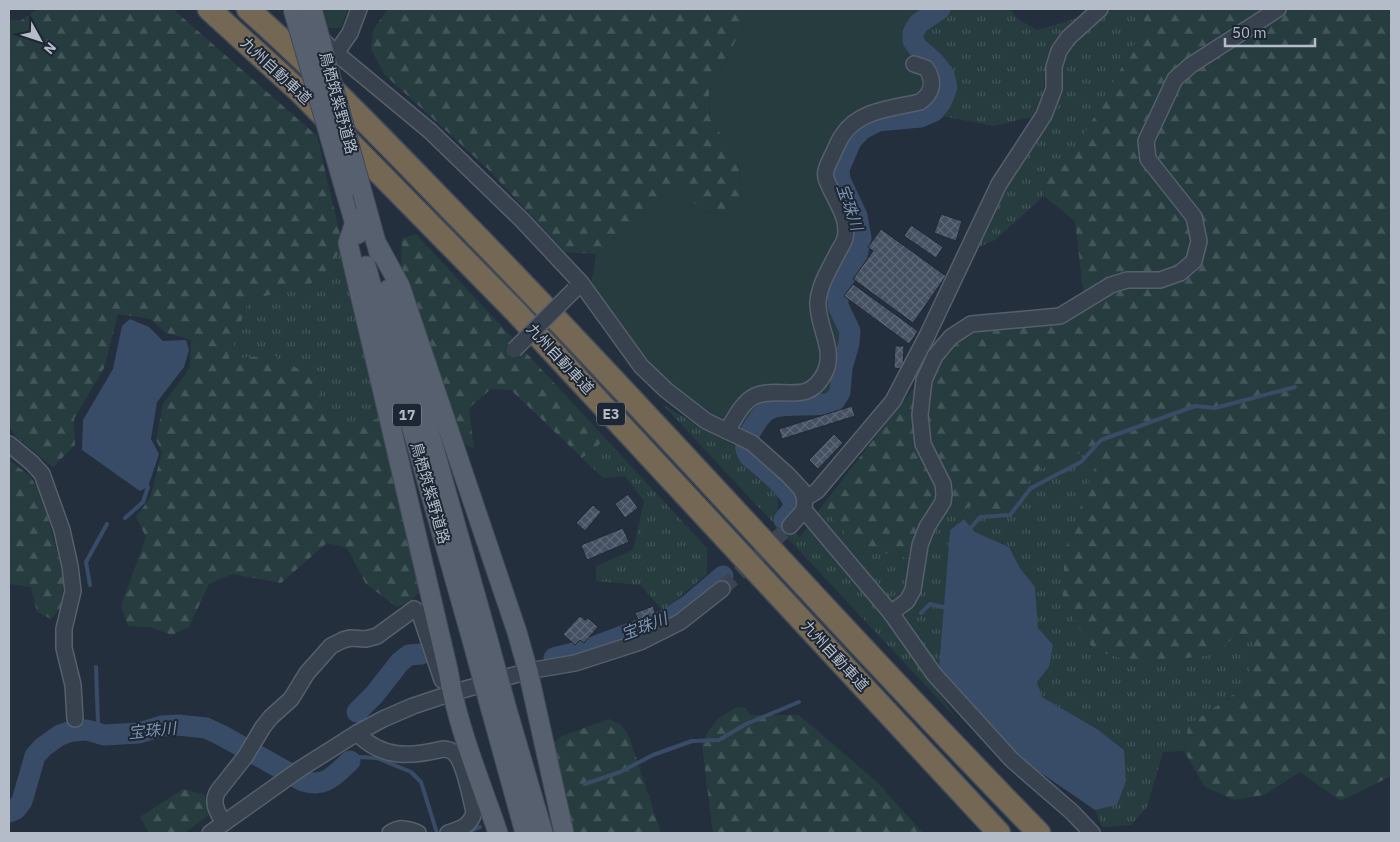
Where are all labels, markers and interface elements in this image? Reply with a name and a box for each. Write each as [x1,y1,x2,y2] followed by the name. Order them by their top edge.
[15,15,65,65] north arrow
[1225,15,1315,47] scale bar
[1232,23,1267,42] text: 50 m
[237,33,316,108] street label: 九州自動車道
[40,39,60,58] text: N
[316,50,361,156] street label: 鳥栖筑紫野道路
[833,181,868,235] water label: 宝珠川
[523,319,598,398] street label: 九州自動車道
[597,402,625,426] road number: E3
[393,404,421,426] road number: 17
[407,440,454,546] street label: 鳥栖筑紫野道路
[618,607,672,644] water label: 宝珠川
[798,616,873,695] street label: 九州自動車道
[127,717,179,742] water label: 宝珠川

